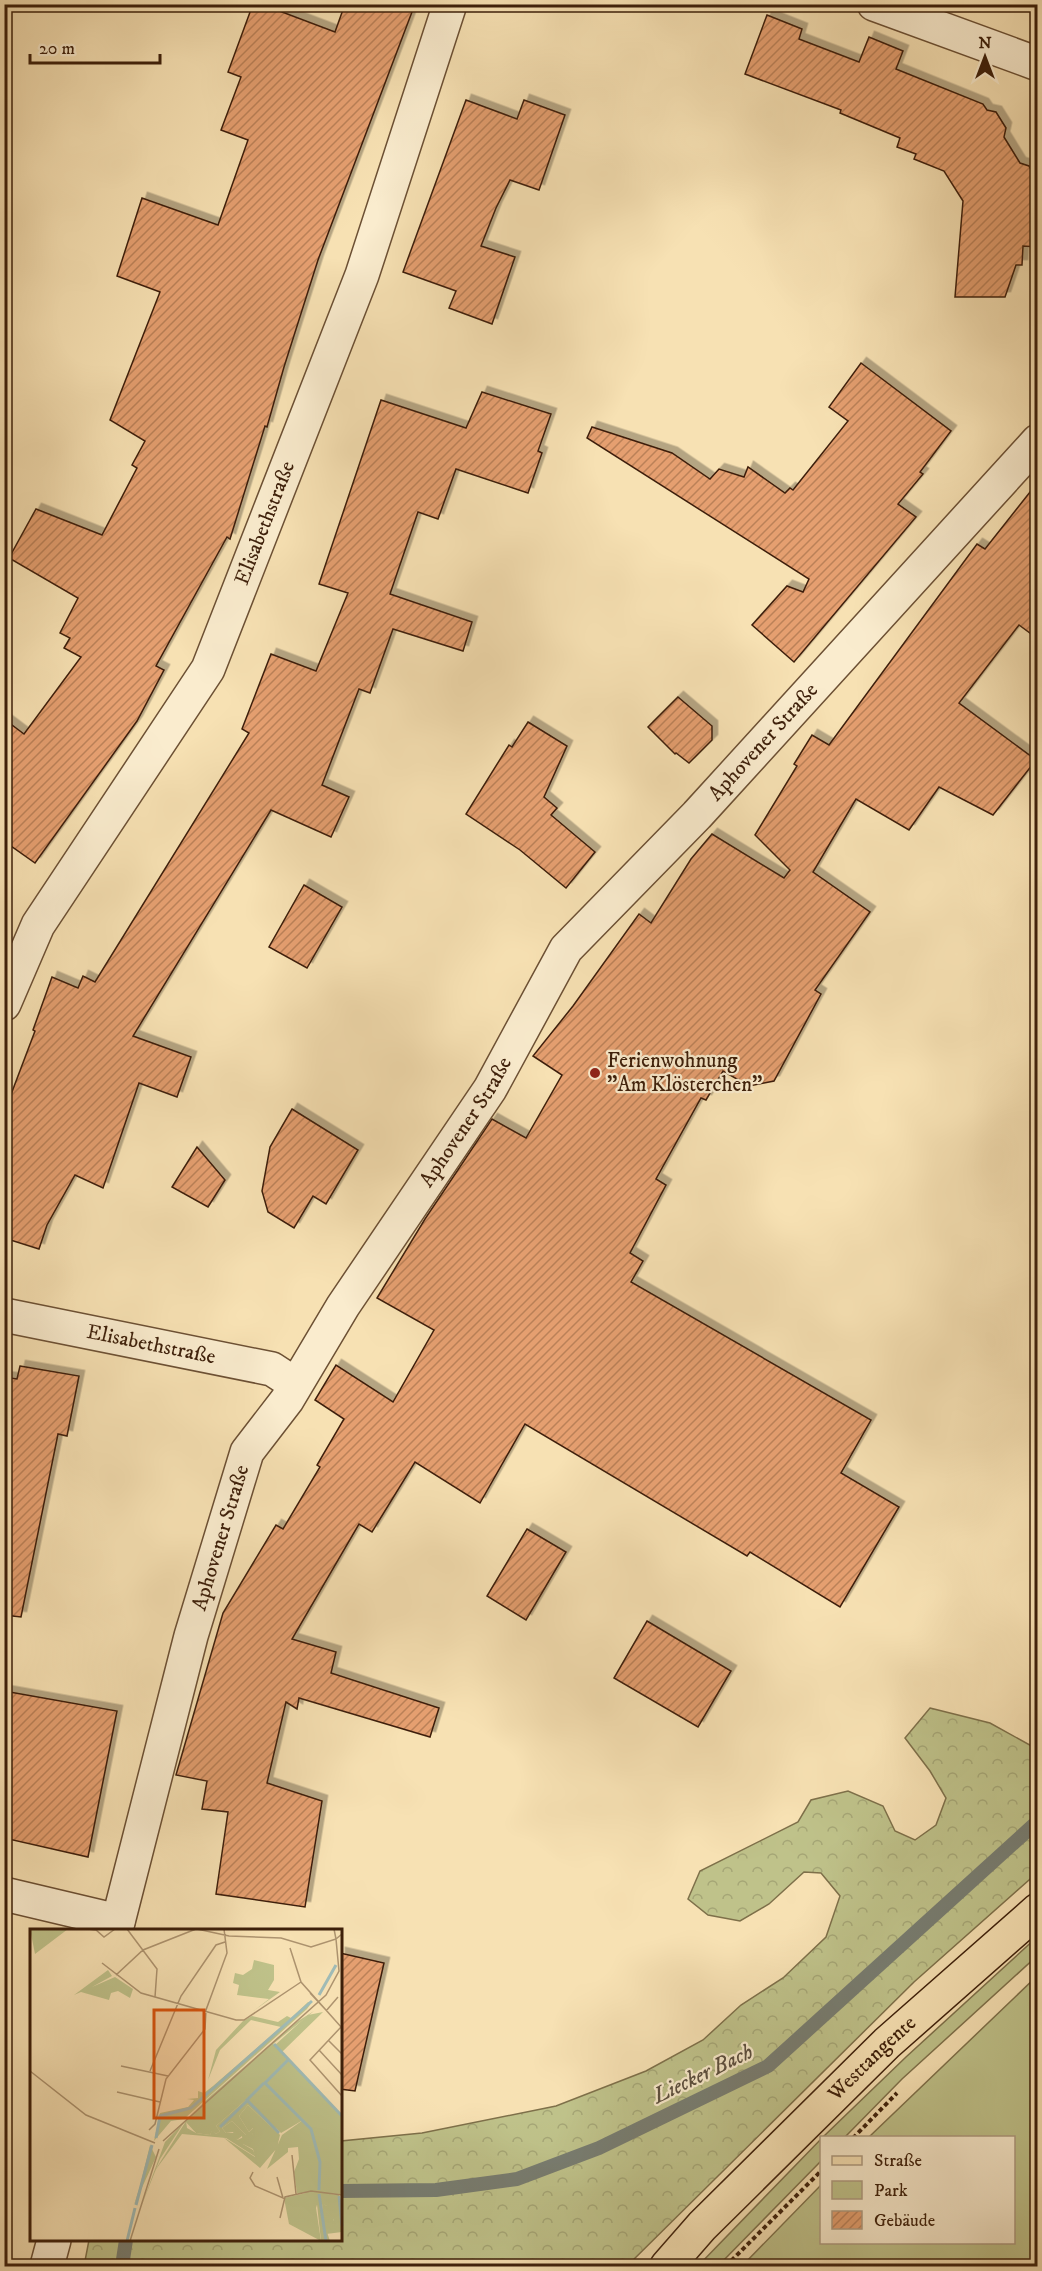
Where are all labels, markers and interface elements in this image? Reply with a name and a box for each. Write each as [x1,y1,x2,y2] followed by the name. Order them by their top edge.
[30,27,160,65] scale bar
[955,27,1015,87] north arrow
[978,33,992,53] text: N
[39,38,75,60] text: 20 m
[229,457,301,589] street label: Elisabethstraße
[703,678,824,807] street label: Aphovener Straße
[607,1048,762,1098] place label: Ferienwohnung "Am Klösterchen"
[414,1052,518,1193] street label: Aphovener Straße
[588,1066,602,1080] marker: Ferienwohnung "Am Klösterchen"
[84,1319,218,1370] street label: Elisabethstraße
[186,1462,255,1614] street label: Aphovener Straße
[30,1929,342,2241] inset map
[822,2010,922,2108] street label: Westtangente
[647,2038,758,2111] water label: Liecker Bach
[820,2136,1015,2244] legend
[874,2150,922,2172] text: Straße
[874,2180,908,2202] text: Park
[874,2210,935,2232] text: Gebäude

